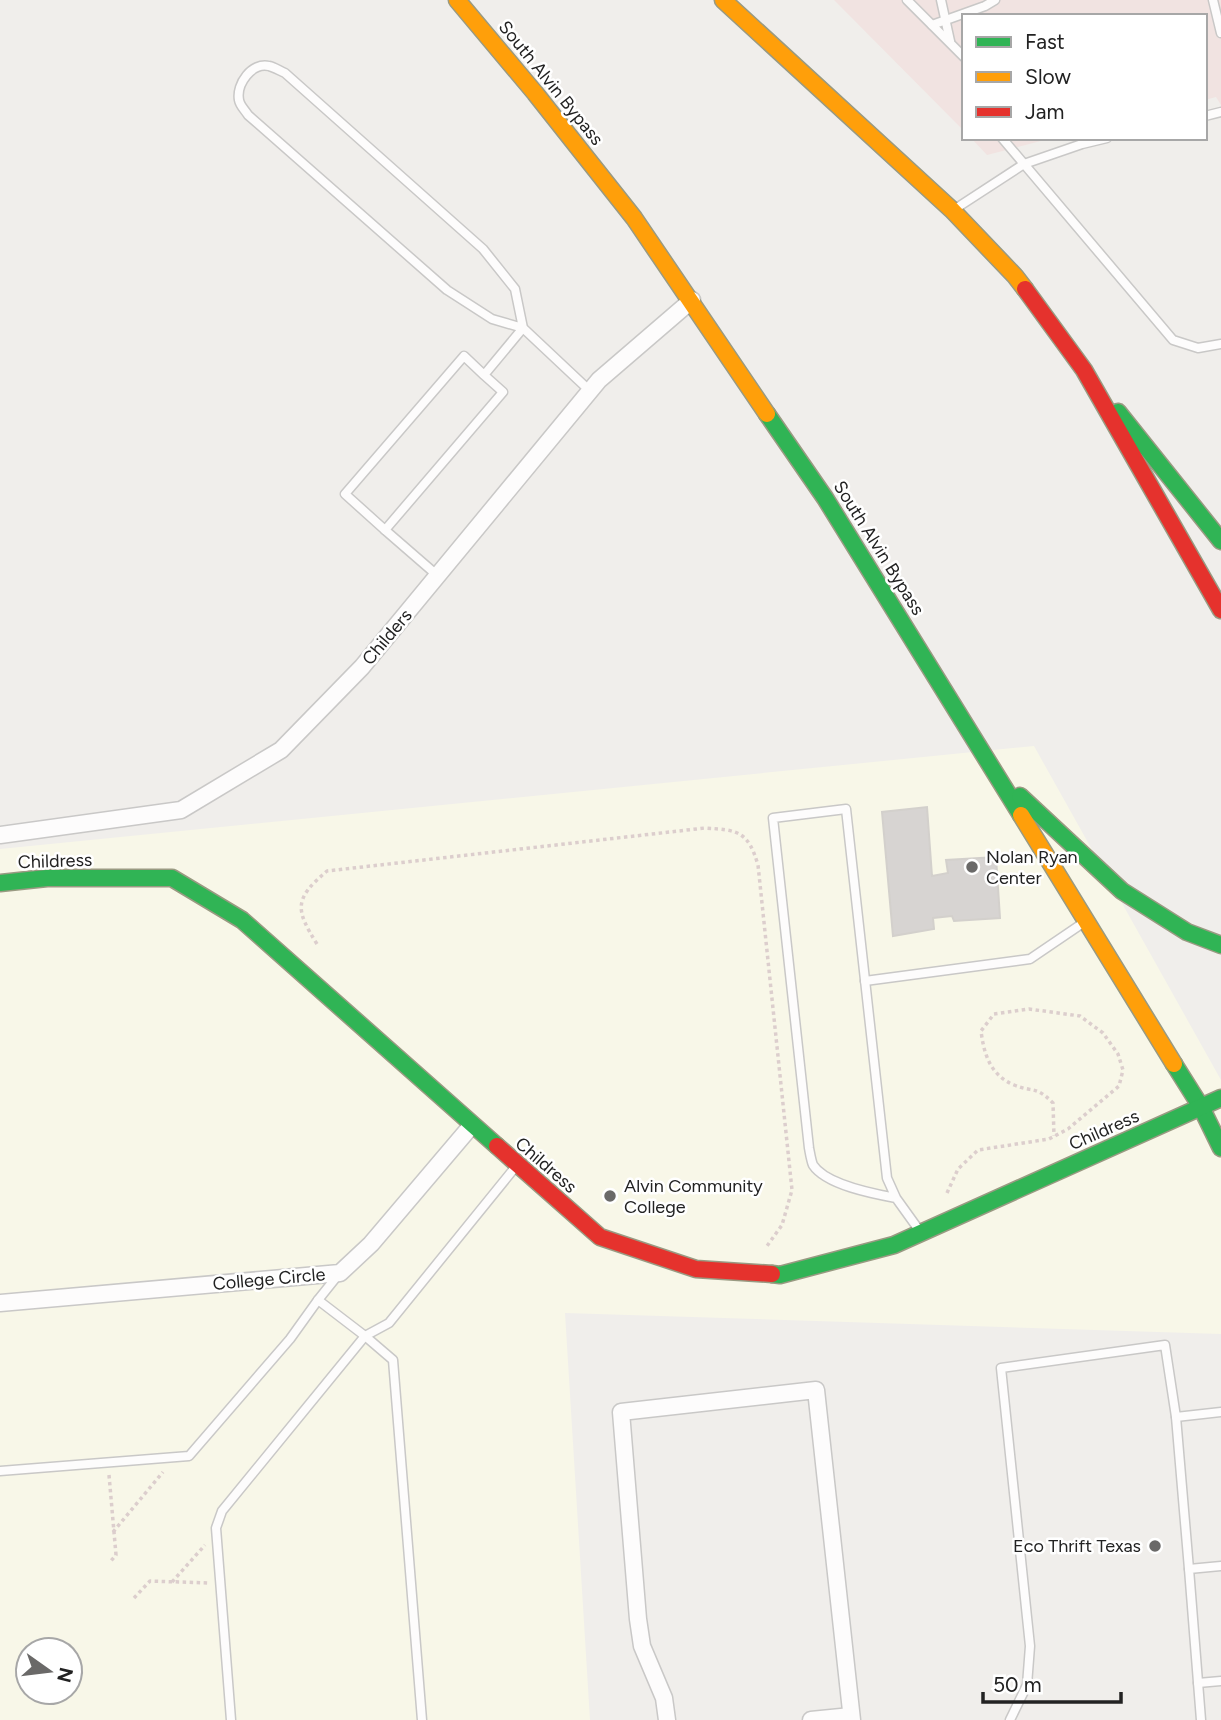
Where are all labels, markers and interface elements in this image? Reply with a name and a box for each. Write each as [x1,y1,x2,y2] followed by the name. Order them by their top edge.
[962,14,1207,140] legend
[494,16,608,150] street label: South Alvin Bypass
[1025,29,1065,54] text: Fast
[1025,64,1071,89] text: Slow
[1025,99,1064,124] text: Jam
[829,477,929,619] street label: South Alvin Bypass
[357,605,417,669] street label: Childers
[986,846,1078,889] place label: Nolan Ryan Center
[17,849,93,873] street label: Childress
[964,859,980,875] marker: Nolan Ryan Center
[1066,1105,1142,1155] street label: Childress
[511,1132,581,1198] street label: Childress
[624,1175,763,1218] place label: Alvin Community College
[602,1188,618,1204] marker: Alvin Community College
[212,1263,326,1295] street label: College Circle
[1013,1535,1141,1557] place label: Eco Thrift Texas
[1147,1538,1163,1554] marker: Eco Thrift Texas
[14,1636,84,1706] north arrow
[983,1660,1121,1704] scale bar
[52,1665,78,1685] text: N
[993,1672,1042,1697] text: 50 m

